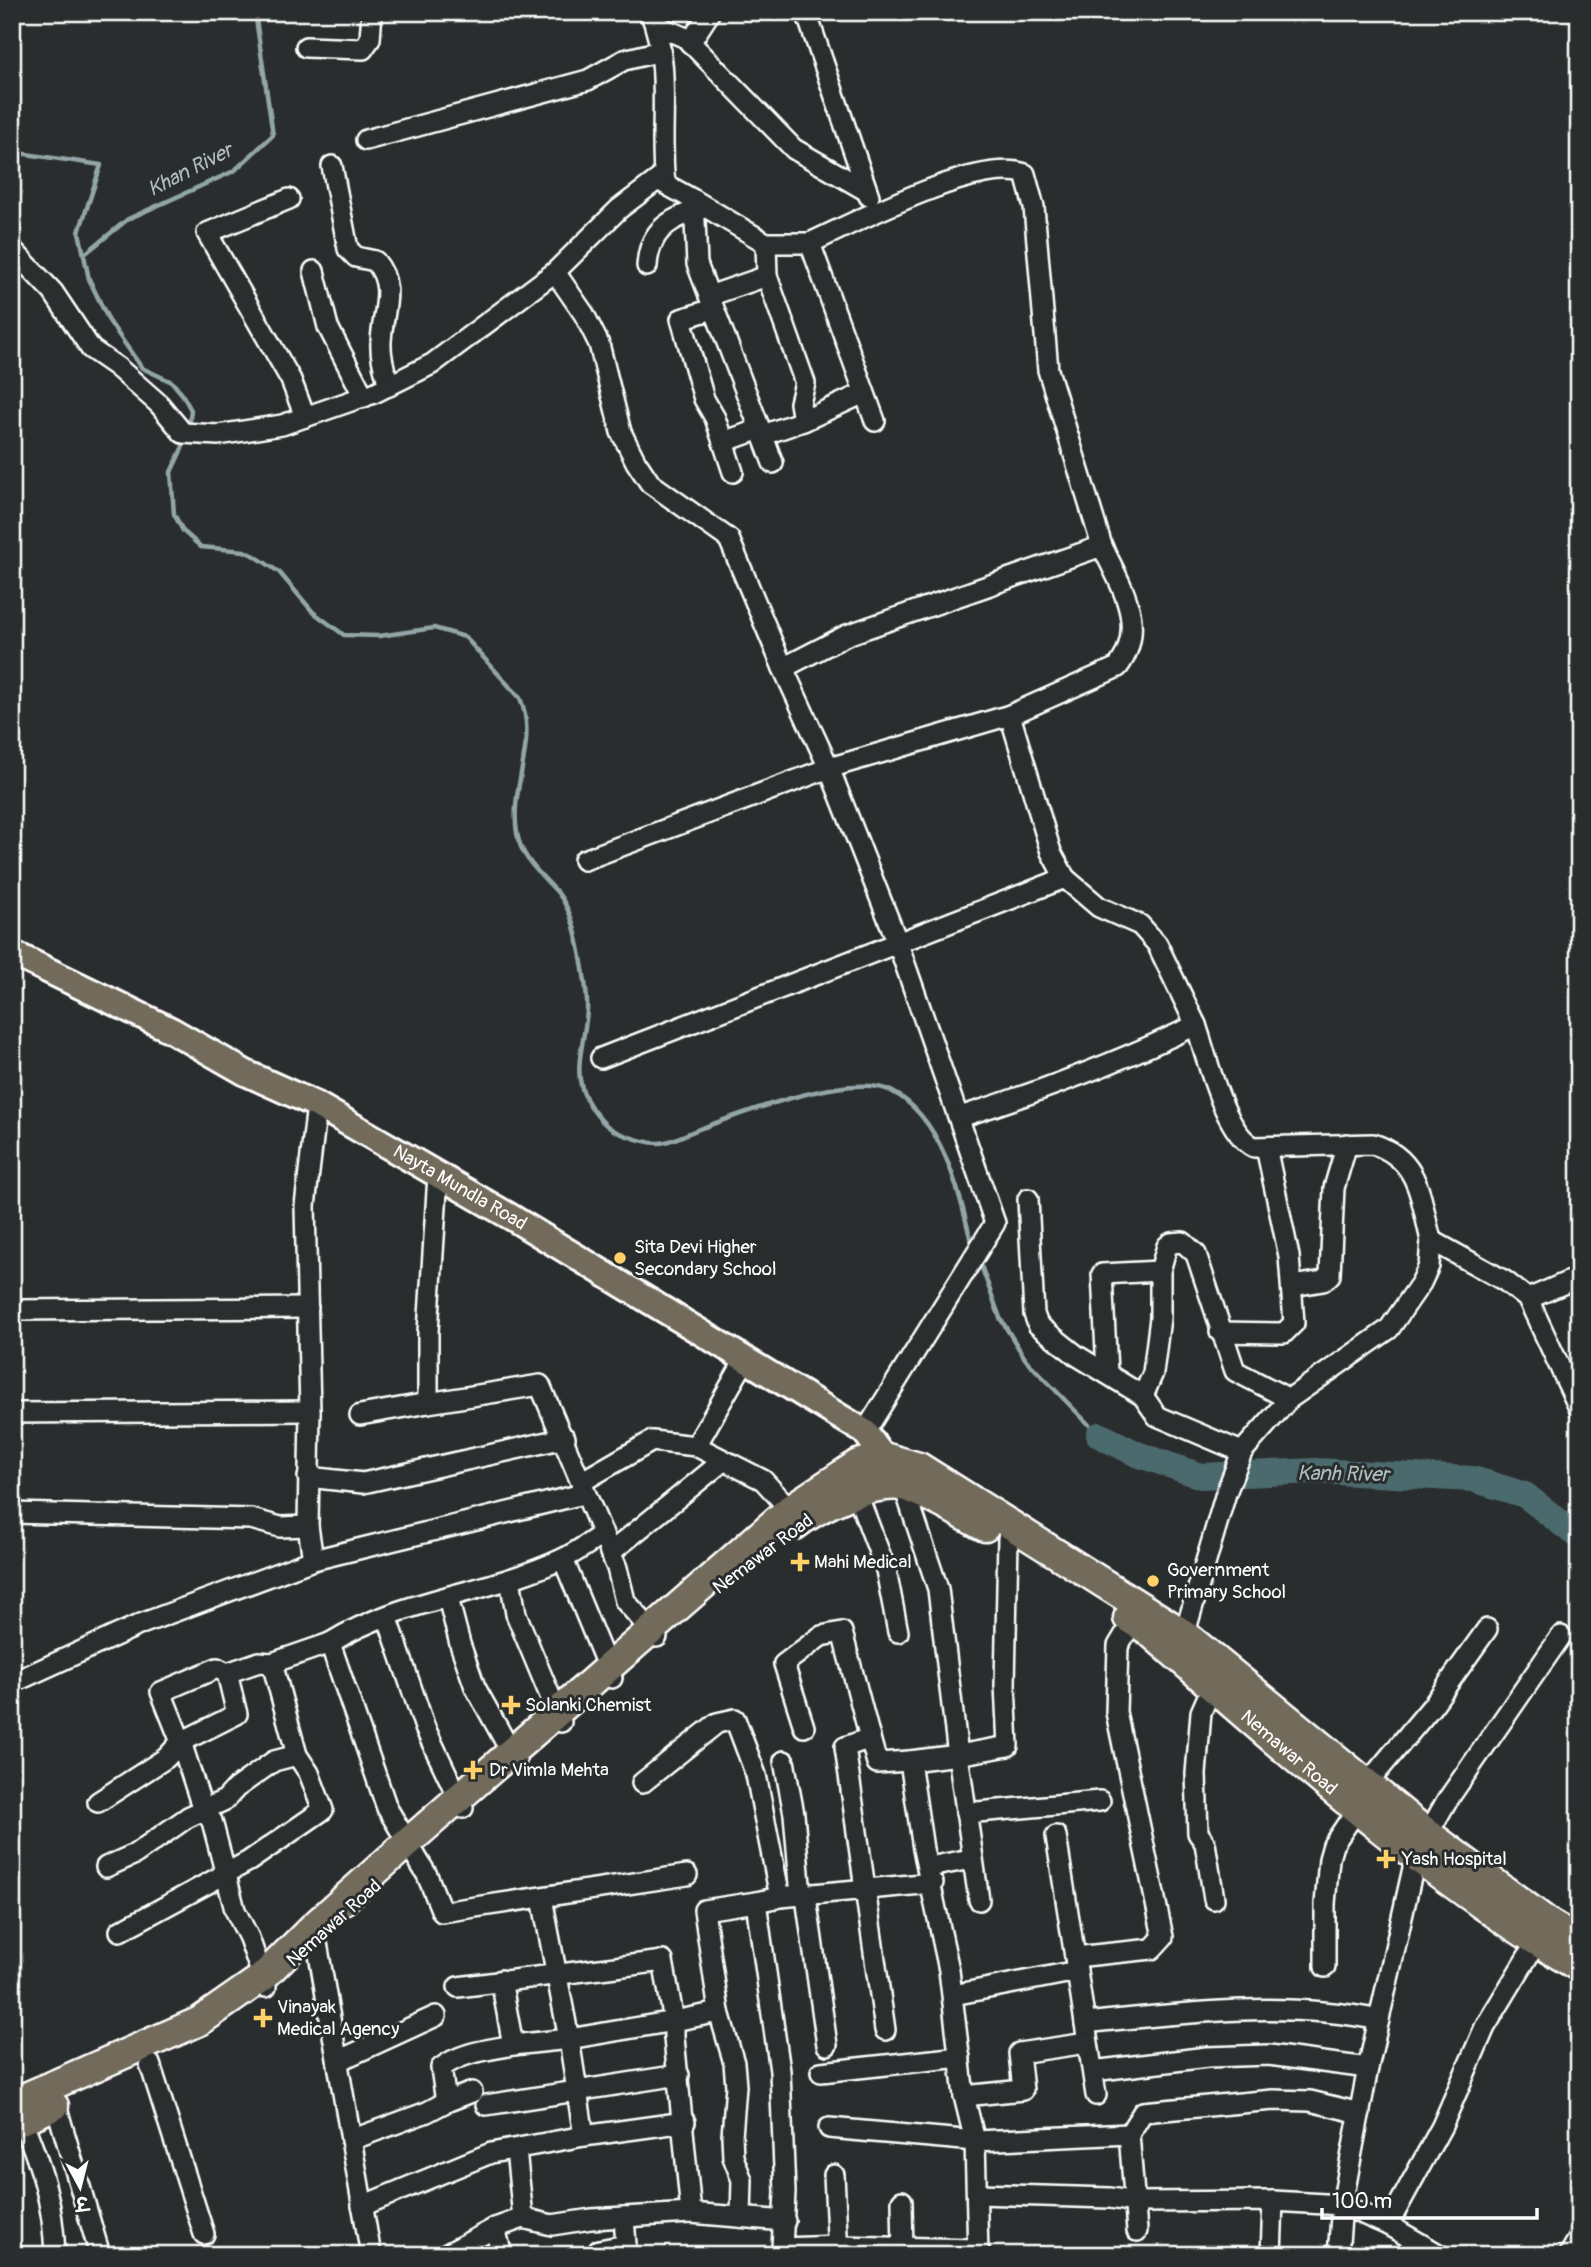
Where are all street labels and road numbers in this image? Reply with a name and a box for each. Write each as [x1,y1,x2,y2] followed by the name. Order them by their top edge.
[389,1139,531,1236] street label: Nayta Mundla Road
[708,1508,818,1600] street label: Nemawar Road
[1236,1705,1342,1801] street label: Nemawar Road
[282,1874,386,1972] street label: Nemawar Road

